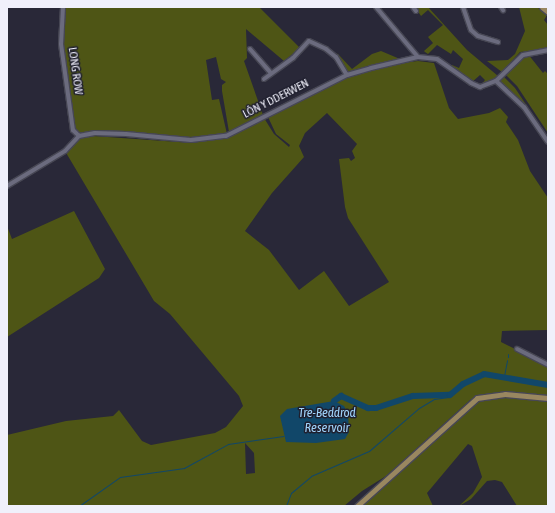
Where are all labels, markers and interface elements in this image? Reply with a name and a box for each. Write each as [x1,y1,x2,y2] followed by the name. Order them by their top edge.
[65,46,85,96] street label: LONG ROW
[240,76,312,122] street label: LÔN Y DDERWEN
[298,406,356,437] water label: Tre-Beddrod Reservoir

